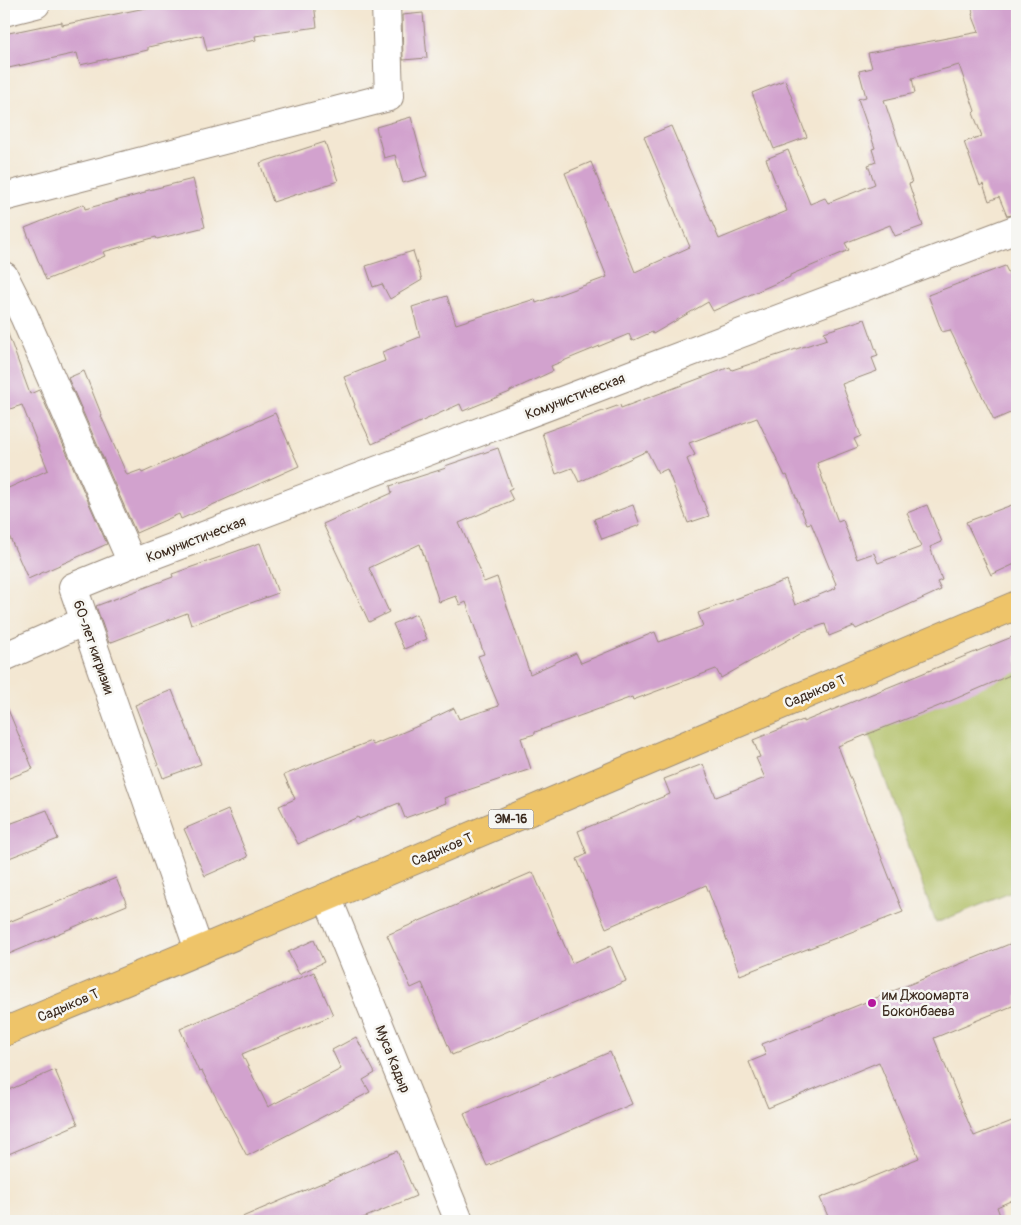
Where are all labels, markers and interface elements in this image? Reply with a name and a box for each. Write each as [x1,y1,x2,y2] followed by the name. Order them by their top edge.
[523,370,627,423] street label: Комунистическая
[144,513,248,566] street label: Комунистическая
[69,598,118,696] street label: 60-лет кигризии
[782,671,849,712] street label: Садыков Т
[488,810,534,829] road number: ЭМ-16
[409,829,476,870] street label: Садыков Т
[35,985,102,1026] street label: Садыков Т
[882,987,969,1020] place label: им Джоомарта Боконбаева
[866,997,878,1009] marker: им Джоомарта Боконбаева
[371,1023,414,1096] street label: Муса Кадыр

